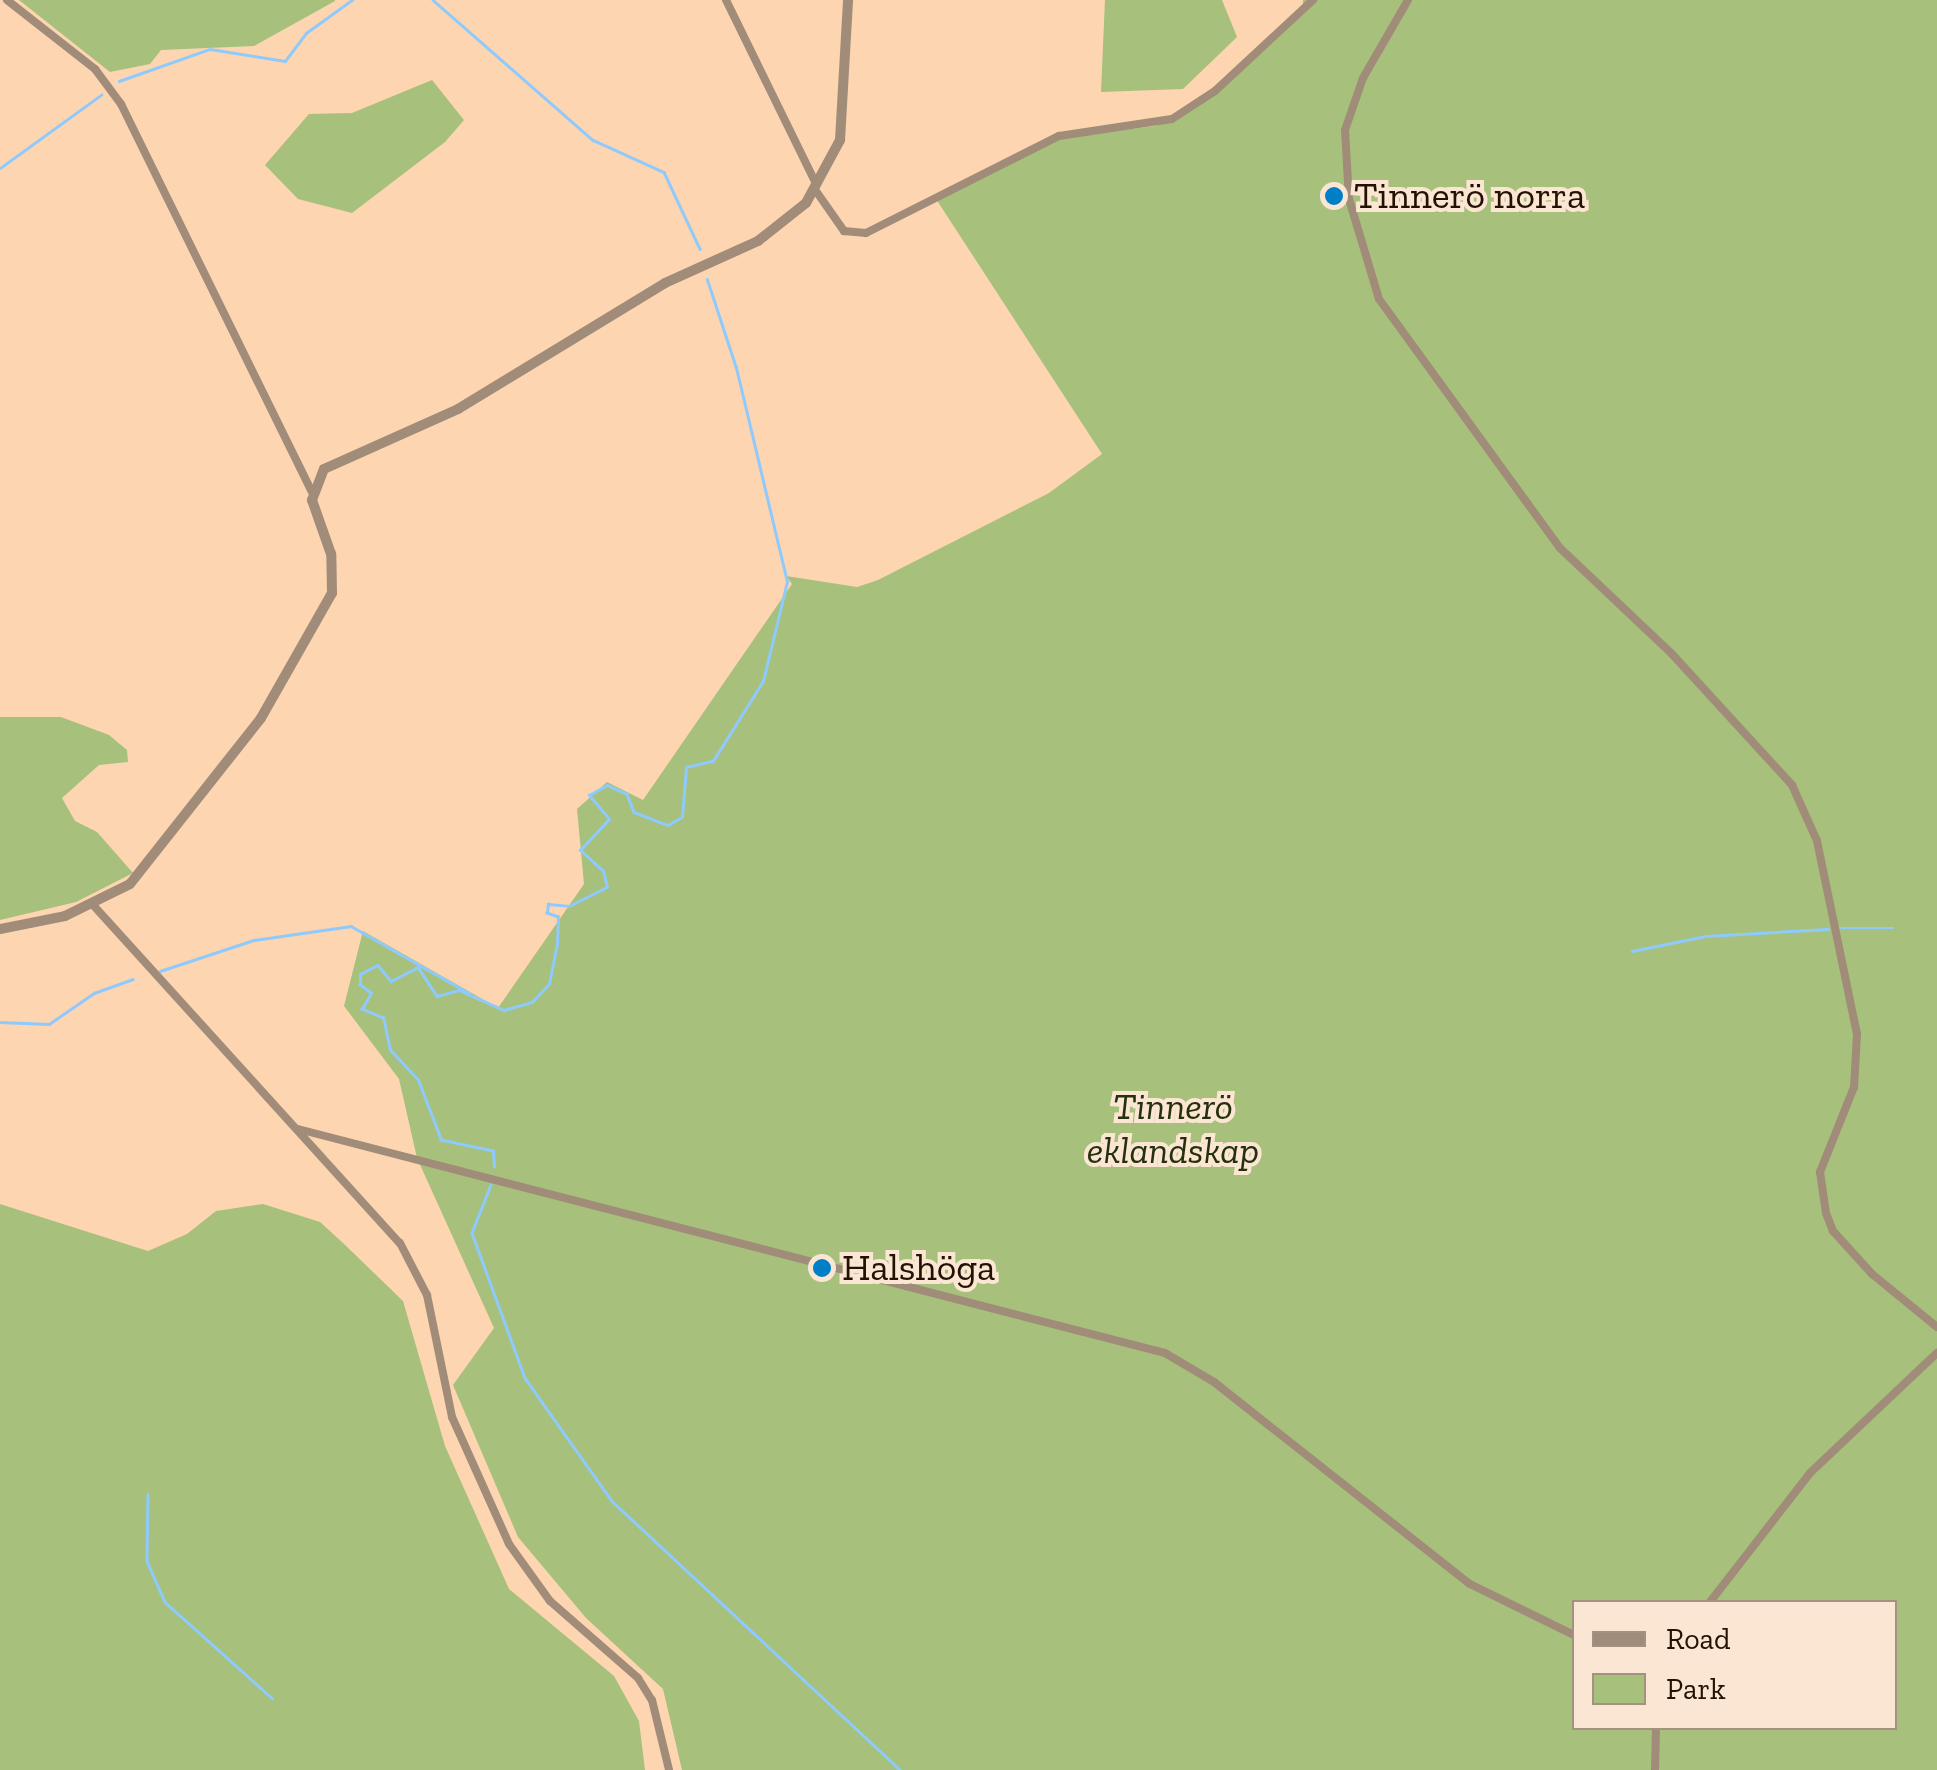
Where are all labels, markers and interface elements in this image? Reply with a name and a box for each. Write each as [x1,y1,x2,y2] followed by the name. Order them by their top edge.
[1354,173,1585,219] place label: Tinnerö norra
[1323,185,1345,207] marker: Tinnerö norra
[1087,1084,1259,1174] park label: Tinnerö eklandskap
[842,1245,995,1291] place label: Halshöga
[811,1257,833,1279] marker: Halshöga
[1572,1600,1897,1730] legend
[1666,1621,1731,1657] text: Road
[1666,1671,1726,1707] text: Park

